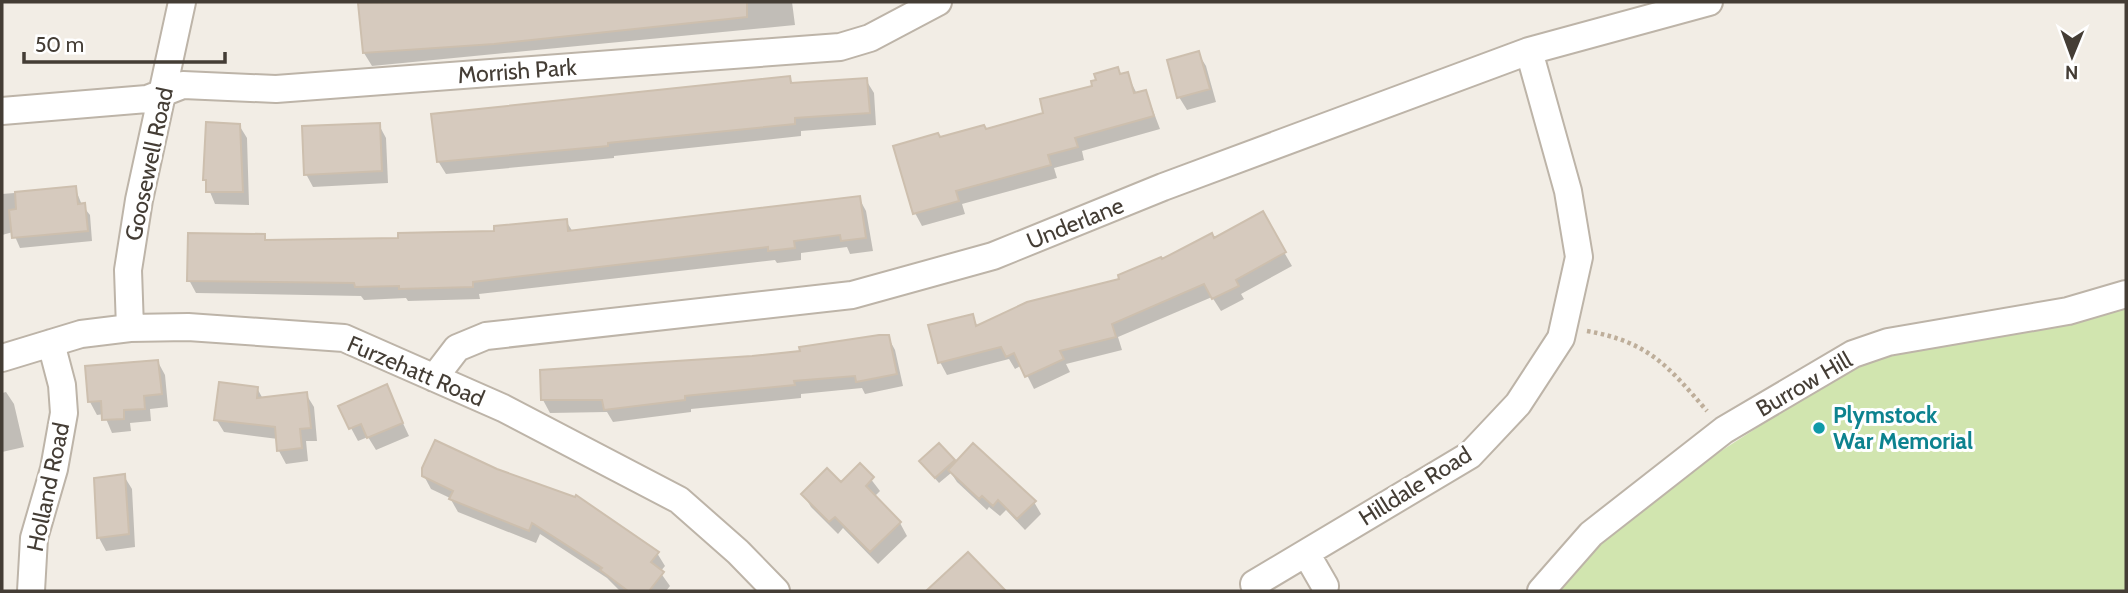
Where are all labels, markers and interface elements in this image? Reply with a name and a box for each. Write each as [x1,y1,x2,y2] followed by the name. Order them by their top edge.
[24,21,226,65] scale bar
[2037,21,2107,91] north arrow
[35,32,84,57] text: 50 m
[457,53,578,89] street label: Morrish Park
[2065,61,2079,84] text: N
[119,85,179,243] street label: Goosewell Road
[1022,191,1128,255] street label: Underlane
[343,329,489,413] street label: Furzehatt Road
[1751,345,1857,423] street label: Burrow Hill
[1833,401,1973,455] place label: Plymstock War Memorial
[21,420,75,554] street label: Holland Road
[1811,420,1827,436] marker: Plymstock War Memorial
[1353,440,1477,532] street label: Hilldale Road

